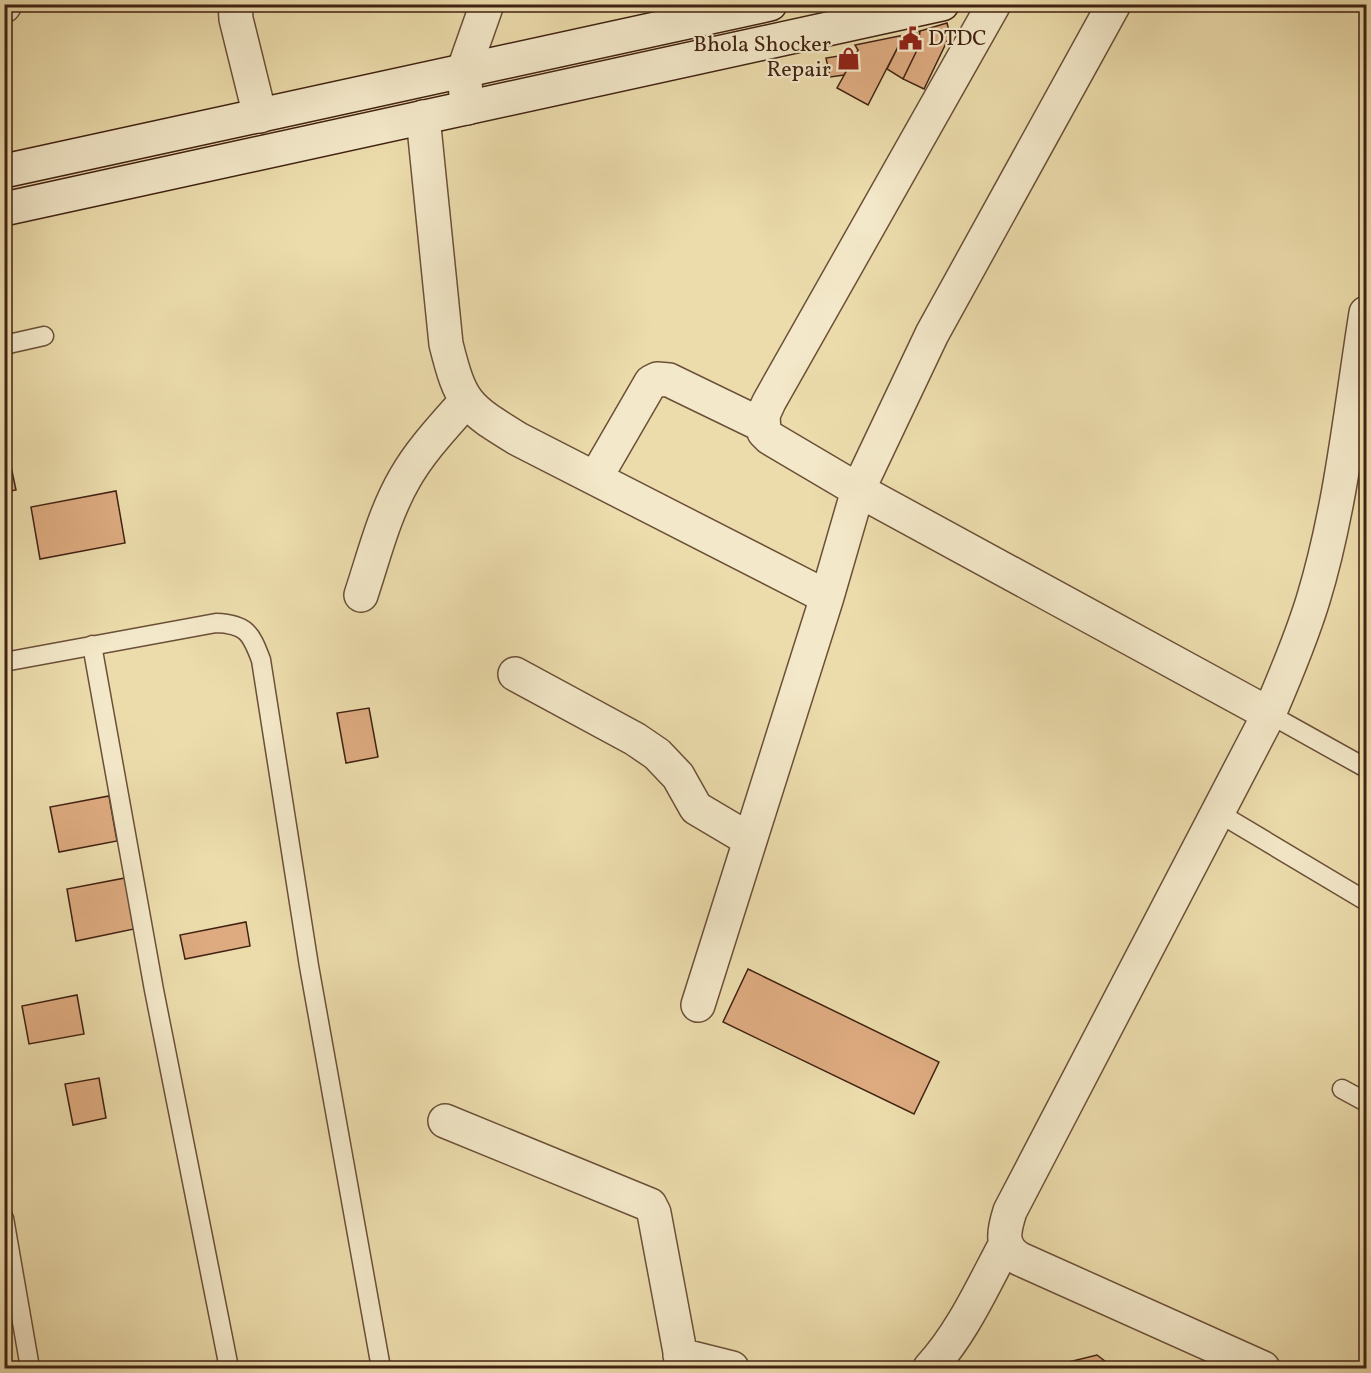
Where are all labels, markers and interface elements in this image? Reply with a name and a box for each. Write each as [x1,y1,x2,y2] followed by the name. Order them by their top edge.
[928,24,987,55] place label: DTDC
[897,26,923,52] public building icon: DTDC
[693,30,831,86] place label: Bhola Shocker Repair
[836,45,862,71] shop icon: Bhola Shocker Repair

